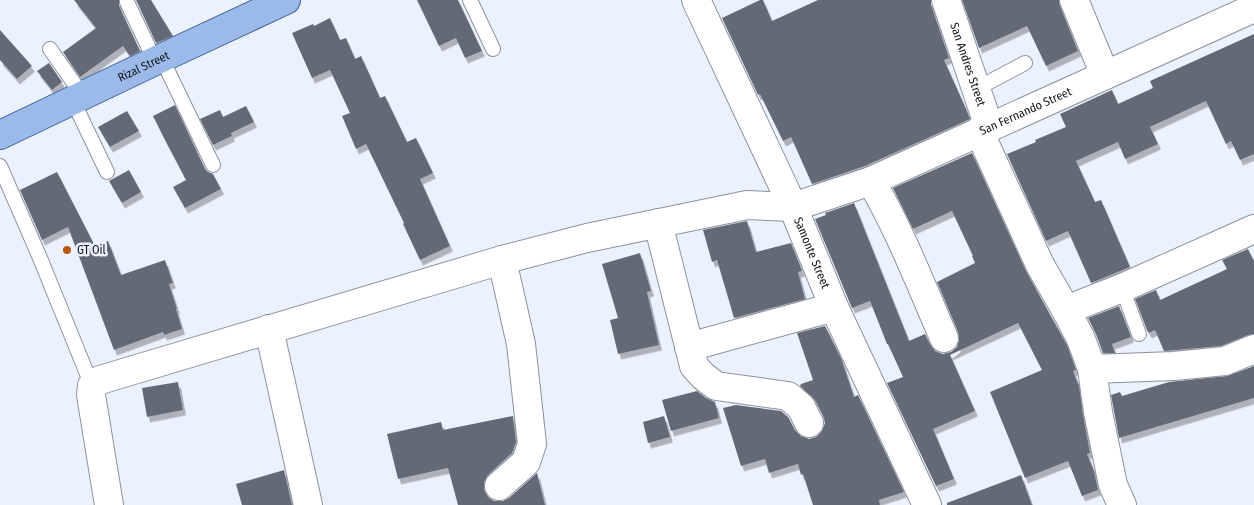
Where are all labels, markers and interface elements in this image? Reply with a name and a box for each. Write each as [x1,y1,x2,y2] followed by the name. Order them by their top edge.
[947,21,988,108] street label: San Andres Street
[115,48,172,85] street label: Rizal Street
[977,84,1074,138] street label: San Fernando Street
[791,215,833,290] street label: Samonte Street
[77,243,106,257] place label: GT Oil
[61,244,73,256] marker: GT Oil

